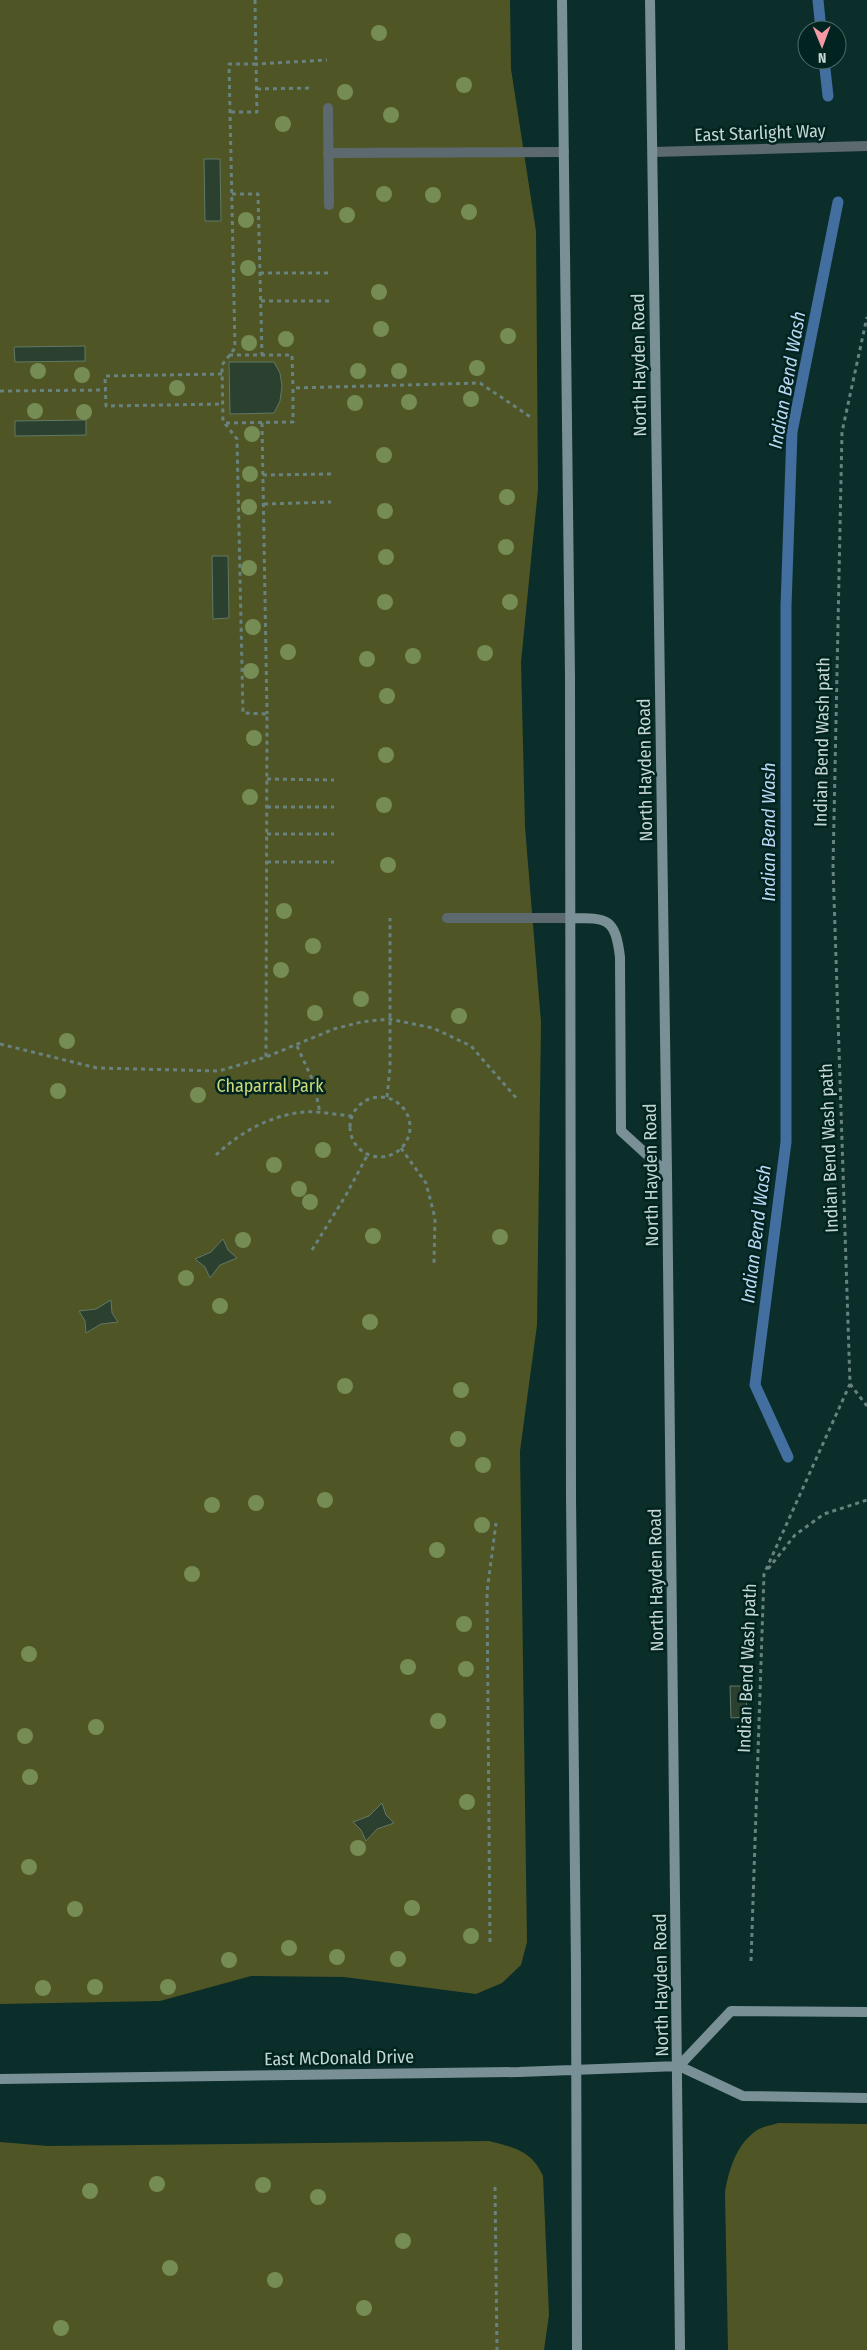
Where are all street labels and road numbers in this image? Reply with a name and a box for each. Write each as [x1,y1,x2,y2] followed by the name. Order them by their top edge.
[694,120,826,146] street label: East Starlight Way
[627,293,651,437] street label: North Hayden Road
[810,657,834,827] street label: Indian Bend Wash path
[633,698,657,842] street label: North Hayden Road
[815,1063,843,1233] street label: Indian Bend Wash path
[639,1103,663,1247] street label: North Hayden Road
[644,1508,668,1652] street label: North Hayden Road
[733,1583,761,1753] street label: Indian Bend Wash path
[649,1913,673,2057] street label: North Hayden Road
[264,2046,414,2070] street label: East McDonald Drive

